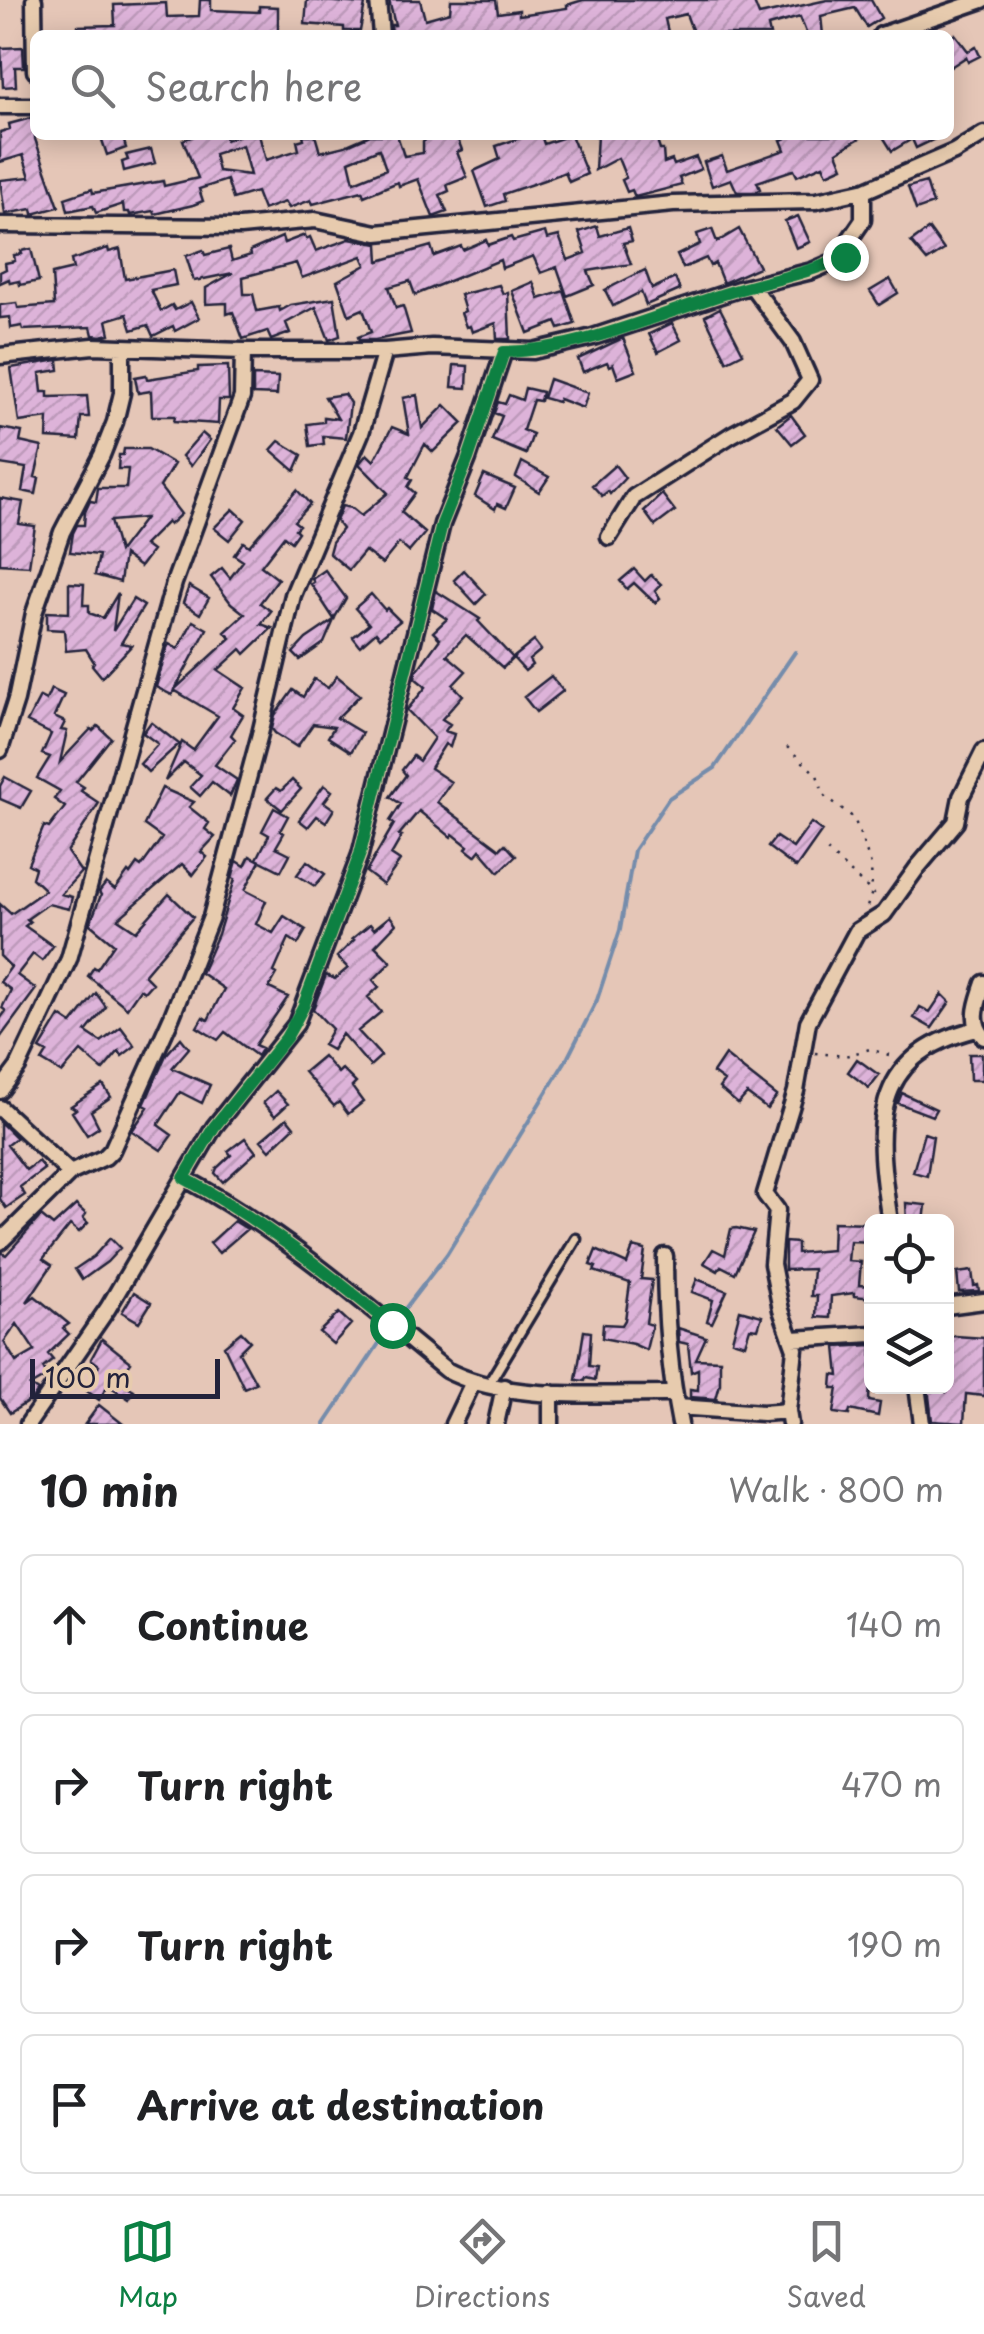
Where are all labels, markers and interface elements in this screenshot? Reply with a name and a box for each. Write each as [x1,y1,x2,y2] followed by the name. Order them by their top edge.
[30,30,954,140] search box
[145,57,362,114] text: Search here
[65,58,120,113] icon: search
[823,235,869,281] route end
[864,1214,954,1394] map controls
[864,1214,954,1304] button: locate
[370,1303,416,1349] route start
[864,1304,954,1394] button: layers
[30,1354,220,1398] scale bar
[45,1355,131,1398] text: 100 m
[40,1458,179,1521] text: 10 min
[729,1465,944,1513] text: Walk · 800 m
[137,1596,308,1653] text: Continue
[42,1597,97,1652] icon: ahead
[846,1600,942,1648] text: 140 m
[137,1756,333,1813] text: Turn right
[42,1757,97,1812] icon: right
[841,1760,942,1808] text: 470 m
[137,1916,333,1973] text: Turn right
[42,1917,97,1972] icon: right
[847,1920,942,1968] text: 190 m
[137,2076,545,2133] text: Arrive at destination
[42,2077,97,2132] icon: arrive
[118,2214,178,2317] tab: Map
[414,2214,550,2317] tab: Directions
[786,2214,866,2317] tab: Saved

